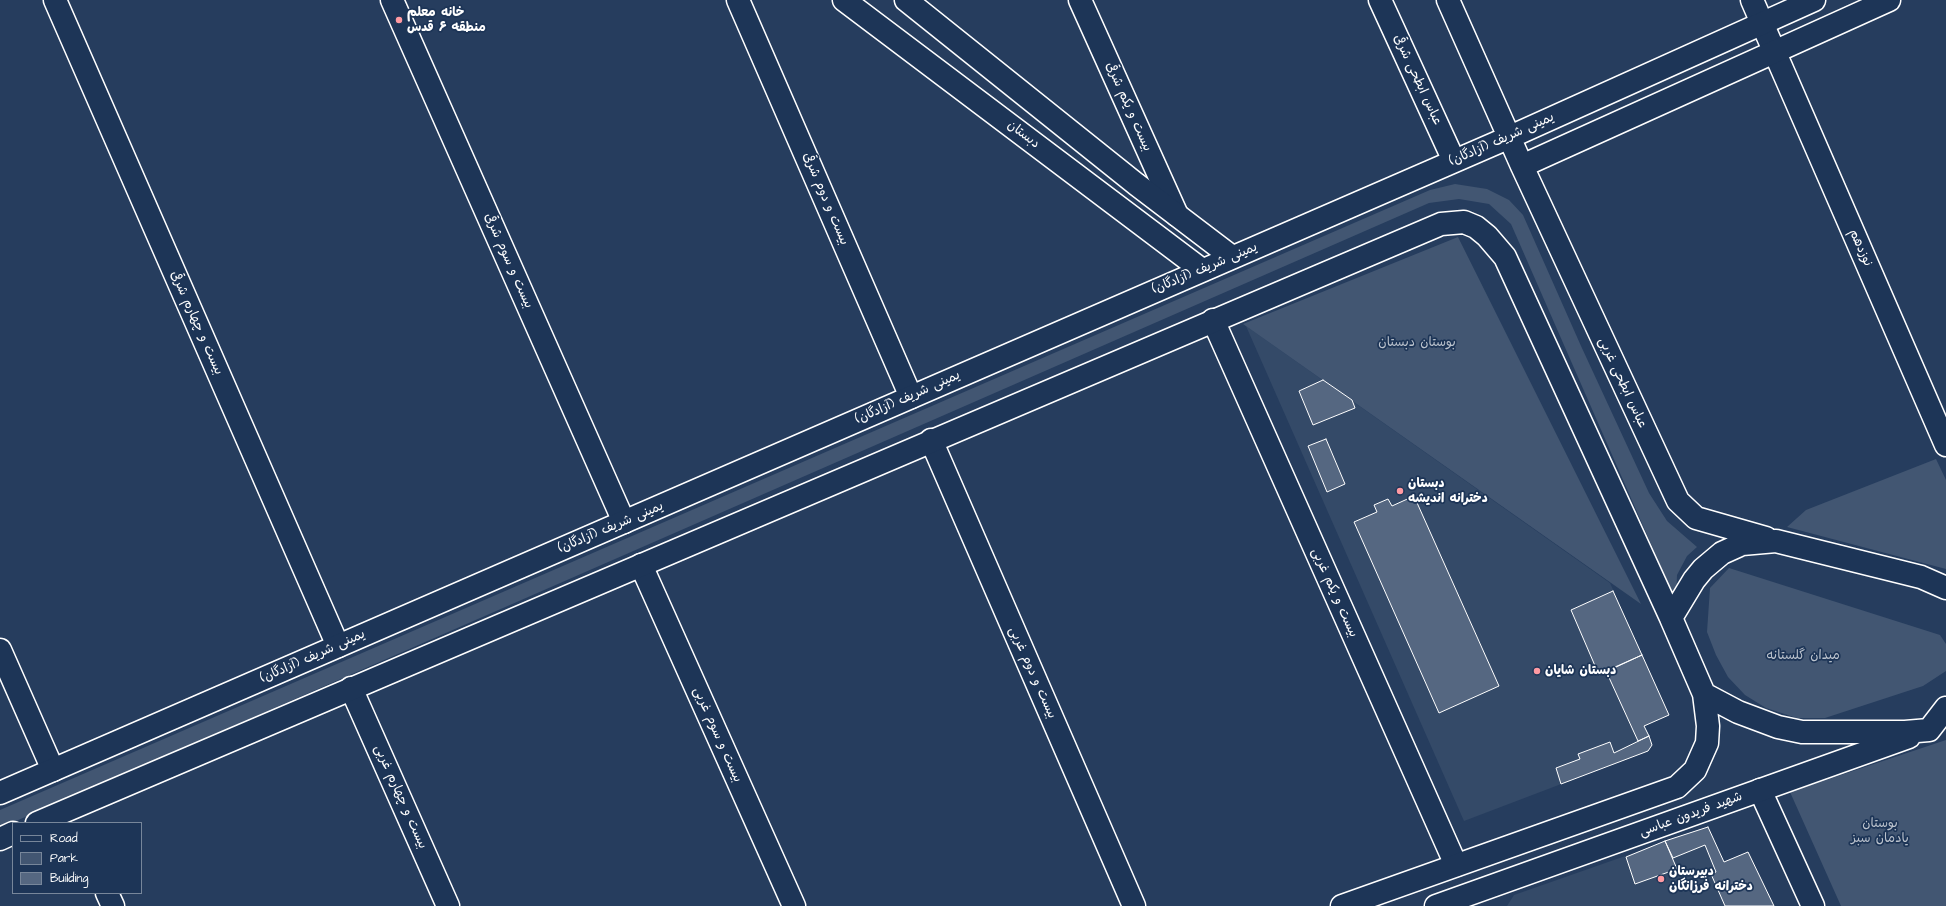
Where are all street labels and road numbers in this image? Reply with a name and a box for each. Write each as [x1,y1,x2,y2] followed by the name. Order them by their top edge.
[1389,32,1445,128] street label: عباس ابطحی شرقی
[1101,60,1155,154] street label: بیست و یکم شرقی
[1447,110,1557,170] street label: یمینی شریف (آزادگان)
[1004,118,1042,152] street label: دبستان
[798,150,852,248] street label: بیست و دوم شرقی
[480,211,536,311] street label: بیست و سوم شرقی
[1845,227,1875,269] street label: نوزدهم
[1150,240,1260,298] street label: یمینی شریف (آزادگان)
[166,269,226,377] street label: بیست و چهارم شرقی
[1594,335,1650,431] street label: عباس ابطحی غربی
[853,368,963,428] street label: یمینی شریف (آزادگان)
[556,499,666,557] street label: یمینی شریف (آزادگان)
[1307,546,1361,640] street label: بیست و یکم غربی
[1005,625,1059,721] street label: بیست و دوم غربی
[258,627,368,687] street label: یمینی شریف (آزادگان)
[689,685,745,785] street label: بیست و سوم غربی
[370,743,430,851] street label: بیست و چهارم غربی
[1637,789,1745,841] street label: شهید فریدون عباسی

